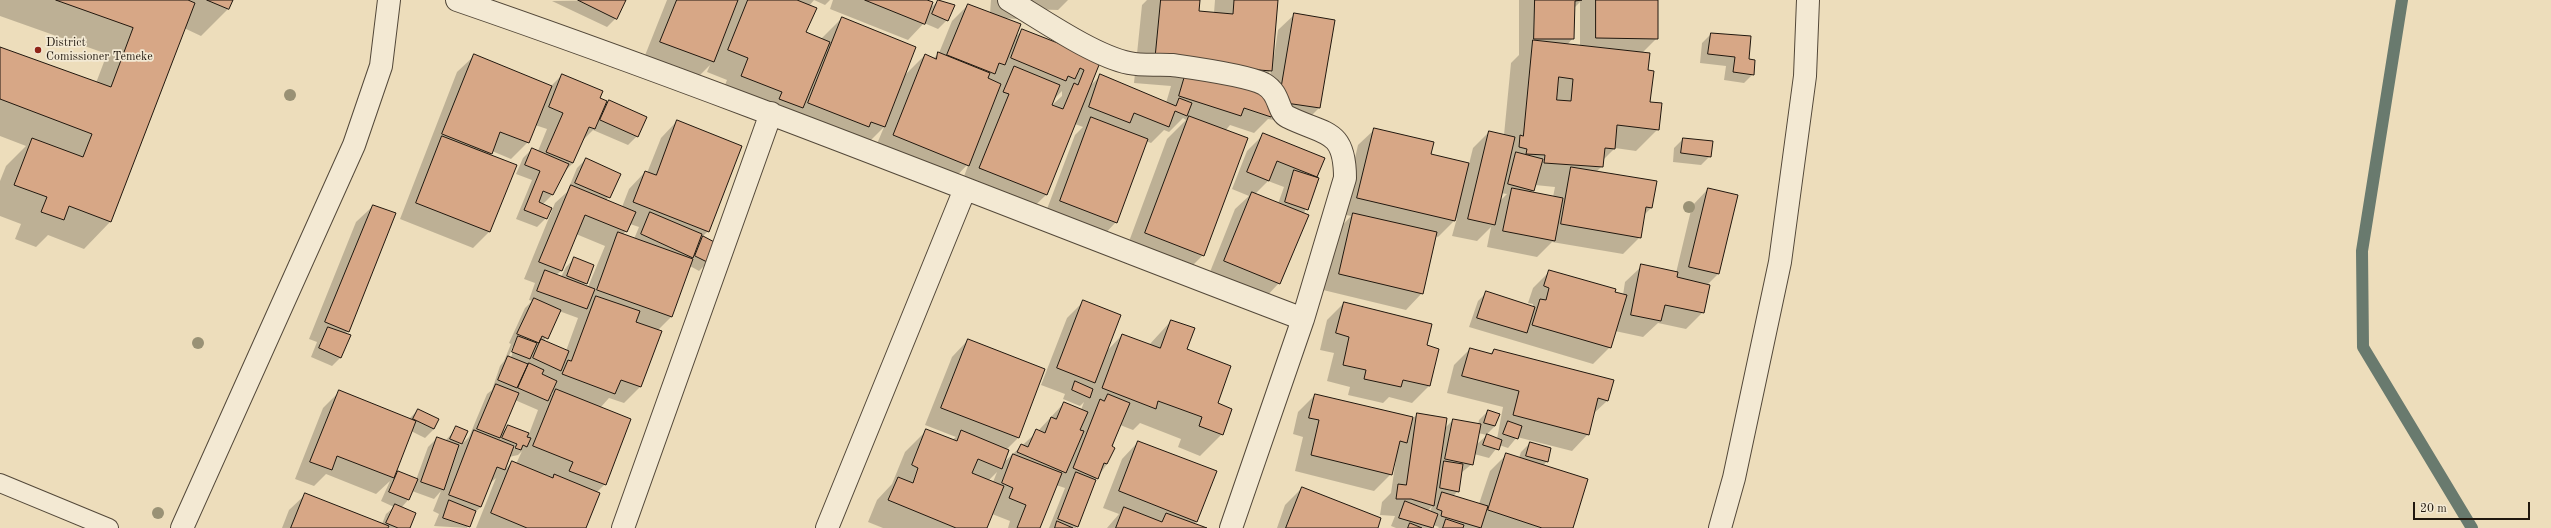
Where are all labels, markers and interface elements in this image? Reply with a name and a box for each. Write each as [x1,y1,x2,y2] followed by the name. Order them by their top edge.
[46,36,153,64] place label: District Comissioner Temeke
[33,45,43,55] marker: District Comissioner Temeke
[2415,494,2532,520] scale bar
[2420,503,2447,515] text: 20 m

